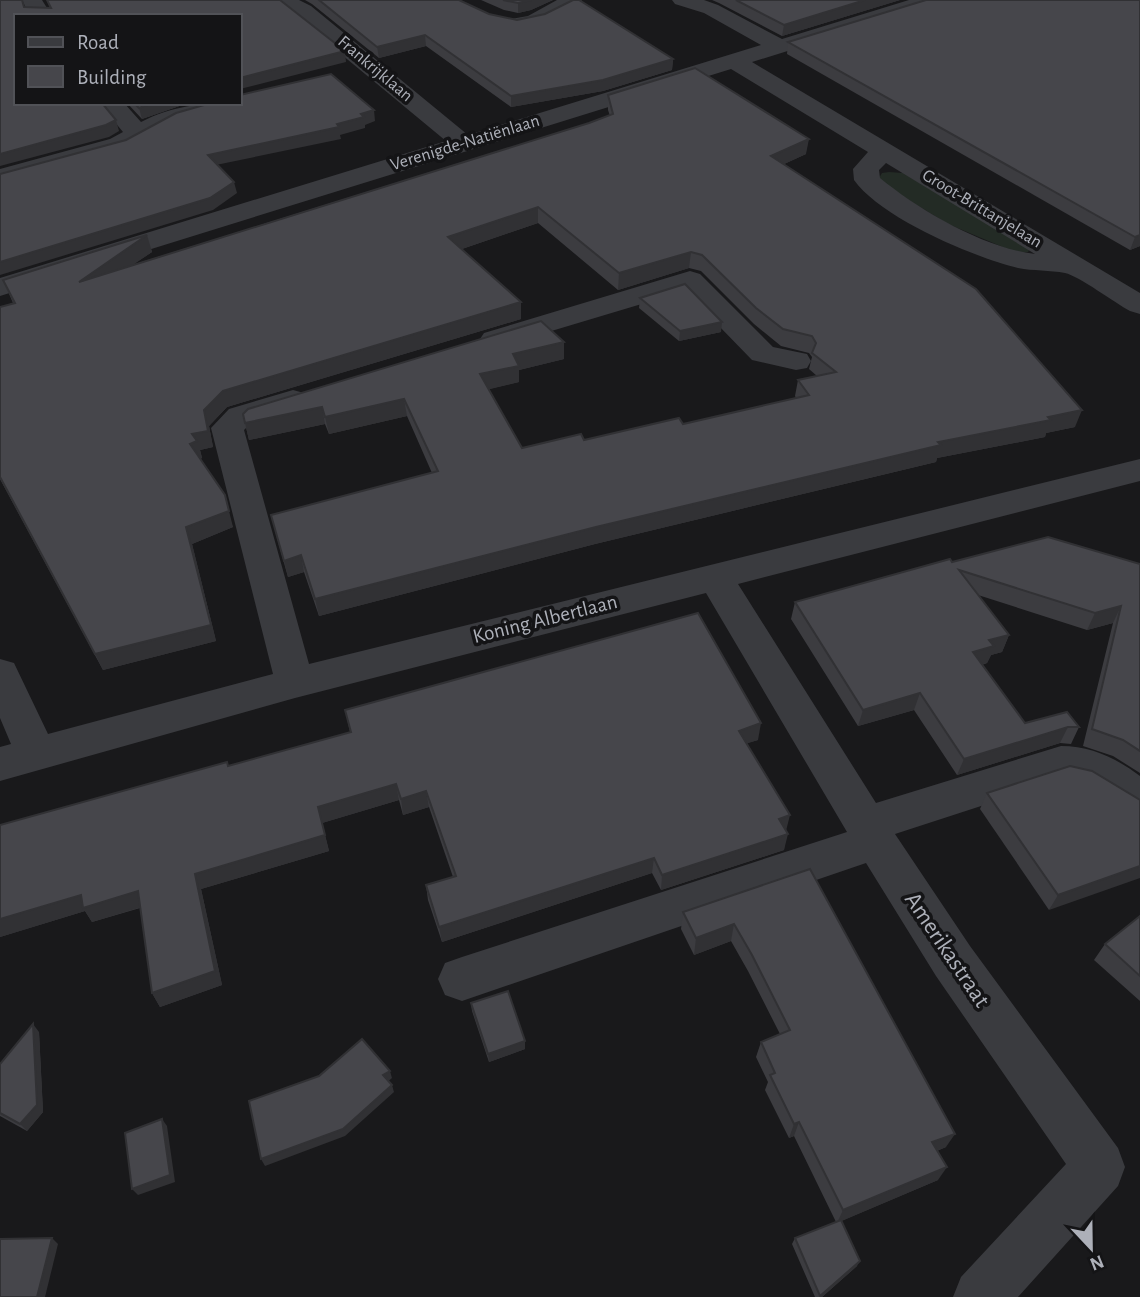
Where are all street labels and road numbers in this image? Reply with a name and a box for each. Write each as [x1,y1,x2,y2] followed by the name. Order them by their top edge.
[334,33,416,105] street label: Frankrijklaan
[388,112,542,174] street label: Verenigde-Natiënlaan
[919,166,1045,252] street label: Groot-Brittanjelaan
[471,591,619,647] street label: Koning Albertlaan
[900,888,994,1012] street label: Amerikastraat

